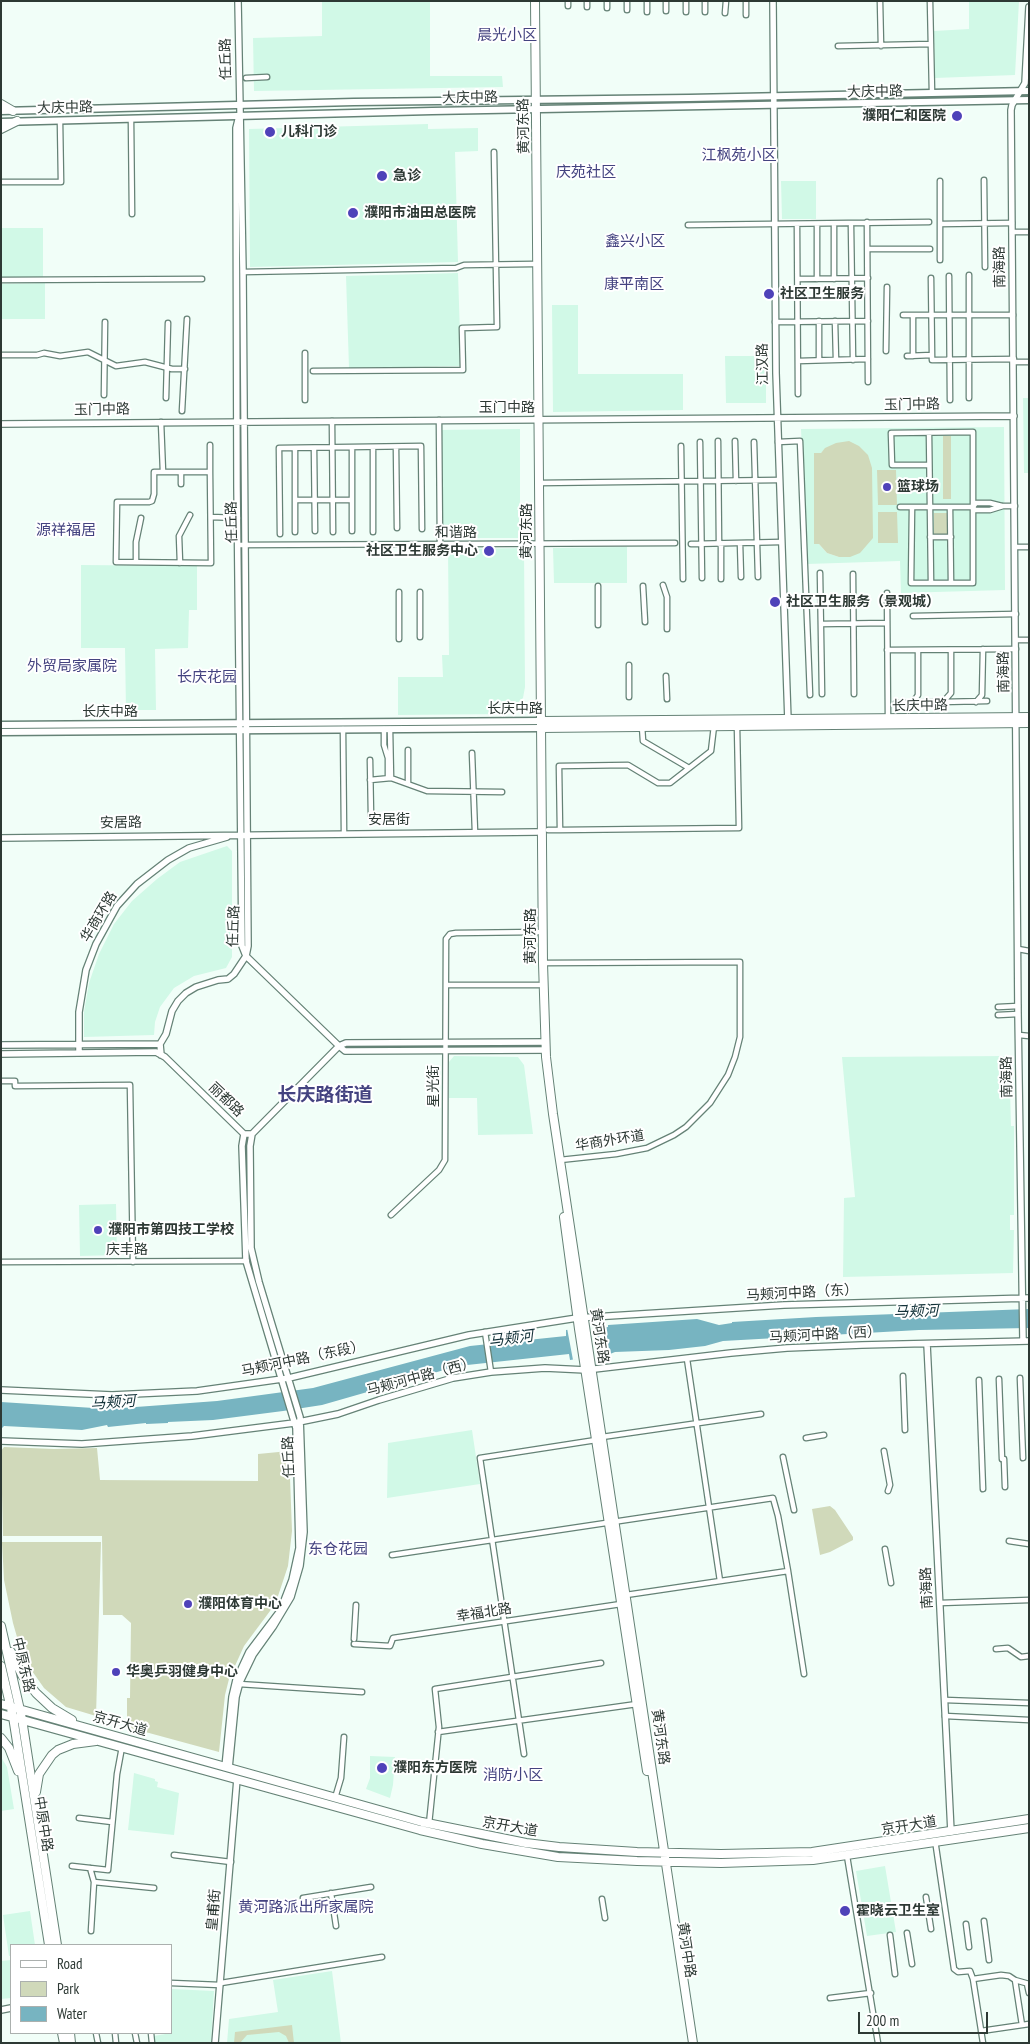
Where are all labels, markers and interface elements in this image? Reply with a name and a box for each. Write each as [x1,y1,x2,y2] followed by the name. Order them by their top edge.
[477,27,537,45] district label: 晨光小区
[217,38,235,80] street label: 任丘路
[847,83,903,101] street label: 大庆中路
[442,89,498,107] street label: 大庆中路
[515,98,533,154] street label: 黄河东路
[37,99,93,117] street label: 大庆中路
[862,108,946,124] place label: 濮阳仁和医院
[950,109,964,123] marker: 濮阳仁和医院
[281,124,337,140] place label: 儿科门诊
[263,125,277,139] marker: 儿科门诊
[702,147,776,165] district label: 江枫苑小区
[556,164,616,182] district label: 庆苑社区
[393,168,421,184] place label: 急诊
[375,169,389,183] marker: 急诊
[364,205,476,221] place label: 濮阳市油田总医院
[346,206,360,220] marker: 濮阳市油田总医院
[605,233,665,251] district label: 鑫兴小区
[991,246,1009,288] street label: 南海路
[604,276,664,294] district label: 康平南区
[780,286,864,302] place label: 社区卫生服务
[762,287,776,301] marker: 社区卫生服务
[754,343,772,385] street label: 江汉路
[884,396,940,414] street label: 玉门中路
[479,400,535,416] street label: 玉门中路
[74,401,130,419] street label: 玉门中路
[897,479,939,495] place label: 篮球场
[881,481,893,493] marker: 篮球场
[223,501,241,543] street label: 任丘路
[519,503,535,559] street label: 黄河东路
[36,522,96,540] district label: 源祥福居
[435,525,477,541] street label: 和谐路
[366,543,478,559] place label: 社区卫生服务中心
[482,544,496,558] marker: 社区卫生服务中心
[786,594,940,610] place label: 社区卫生服务（景观城）
[768,595,782,609] marker: 社区卫生服务（景观城）
[995,651,1013,693] street label: 南海路
[27,658,117,676] district label: 外贸局家属院
[177,669,237,687] district label: 长庆花园
[892,697,948,715] street label: 长庆中路
[487,701,543,717] street label: 长庆中路
[82,704,138,720] street label: 长庆中路
[368,812,410,828] street label: 安居街
[100,814,142,832] street label: 安居路
[77,889,121,945] street label: 华商环路
[225,905,243,947] street label: 任丘路
[523,908,539,964] street label: 黄河东路
[998,1056,1016,1098] street label: 南海路
[426,1065,442,1107] street label: 星光街
[205,1079,247,1121] street label: 丽都路
[278,1085,372,1107] district label: 长庆路街道
[574,1127,646,1155] street label: 华商外环道
[108,1222,234,1238] place label: 濮阳市第四技工学校
[92,1224,104,1236] marker: 濮阳市第四技工学校
[106,1242,148,1258] street label: 庆丰路
[746,1282,858,1304] street label: 马颊河中路（东）
[893,1302,939,1322] water label: 马颊河
[586,1307,612,1365] street label: 黄河东路
[769,1324,881,1346] street label: 马颊河中路（西）
[488,1327,534,1351] water label: 马颊河
[240,1338,366,1380] street label: 马颊河中路（东段）
[365,1354,477,1400] street label: 马颊河中路（西）
[90,1392,136,1414] water label: 马颊河
[280,1436,298,1478] street label: 任丘路
[308,1541,368,1559] district label: 东仓花园
[918,1567,936,1609] street label: 南海路
[198,1596,282,1612] place label: 濮阳体育中心
[182,1598,194,1610] marker: 濮阳体育中心
[455,1600,513,1626] street label: 幸福北路
[9,1636,37,1694] street label: 中原东路
[126,1664,238,1680] place label: 华奥乒羽健身中心
[110,1666,122,1678] marker: 华奥乒羽健身中心
[91,1708,149,1740] street label: 京开大道
[648,1708,672,1766] street label: 黄河东路
[393,1760,477,1776] place label: 濮阳东方医院
[375,1761,389,1775] marker: 濮阳东方医院
[483,1767,543,1785] district label: 消防小区
[30,1795,56,1853] street label: 中原中路
[880,1813,938,1839] street label: 京开大道
[481,1814,539,1840] street label: 京开大道
[204,1888,224,1932] street label: 皇甫街
[239,1899,373,1917] district label: 黄河路派出所家属院
[856,1903,940,1919] place label: 霍晓云卫生室
[838,1904,852,1918] marker: 霍晓云卫生室
[673,1921,699,1979] street label: 黄河中路
[10,1944,172,2034] legend
[57,1954,83,1973] text: Road
[57,1979,79,1998] text: Park
[860,2002,990,2034] scale bar
[57,2004,87,2023] text: Water
[866,2011,899,2030] text: 200 m

